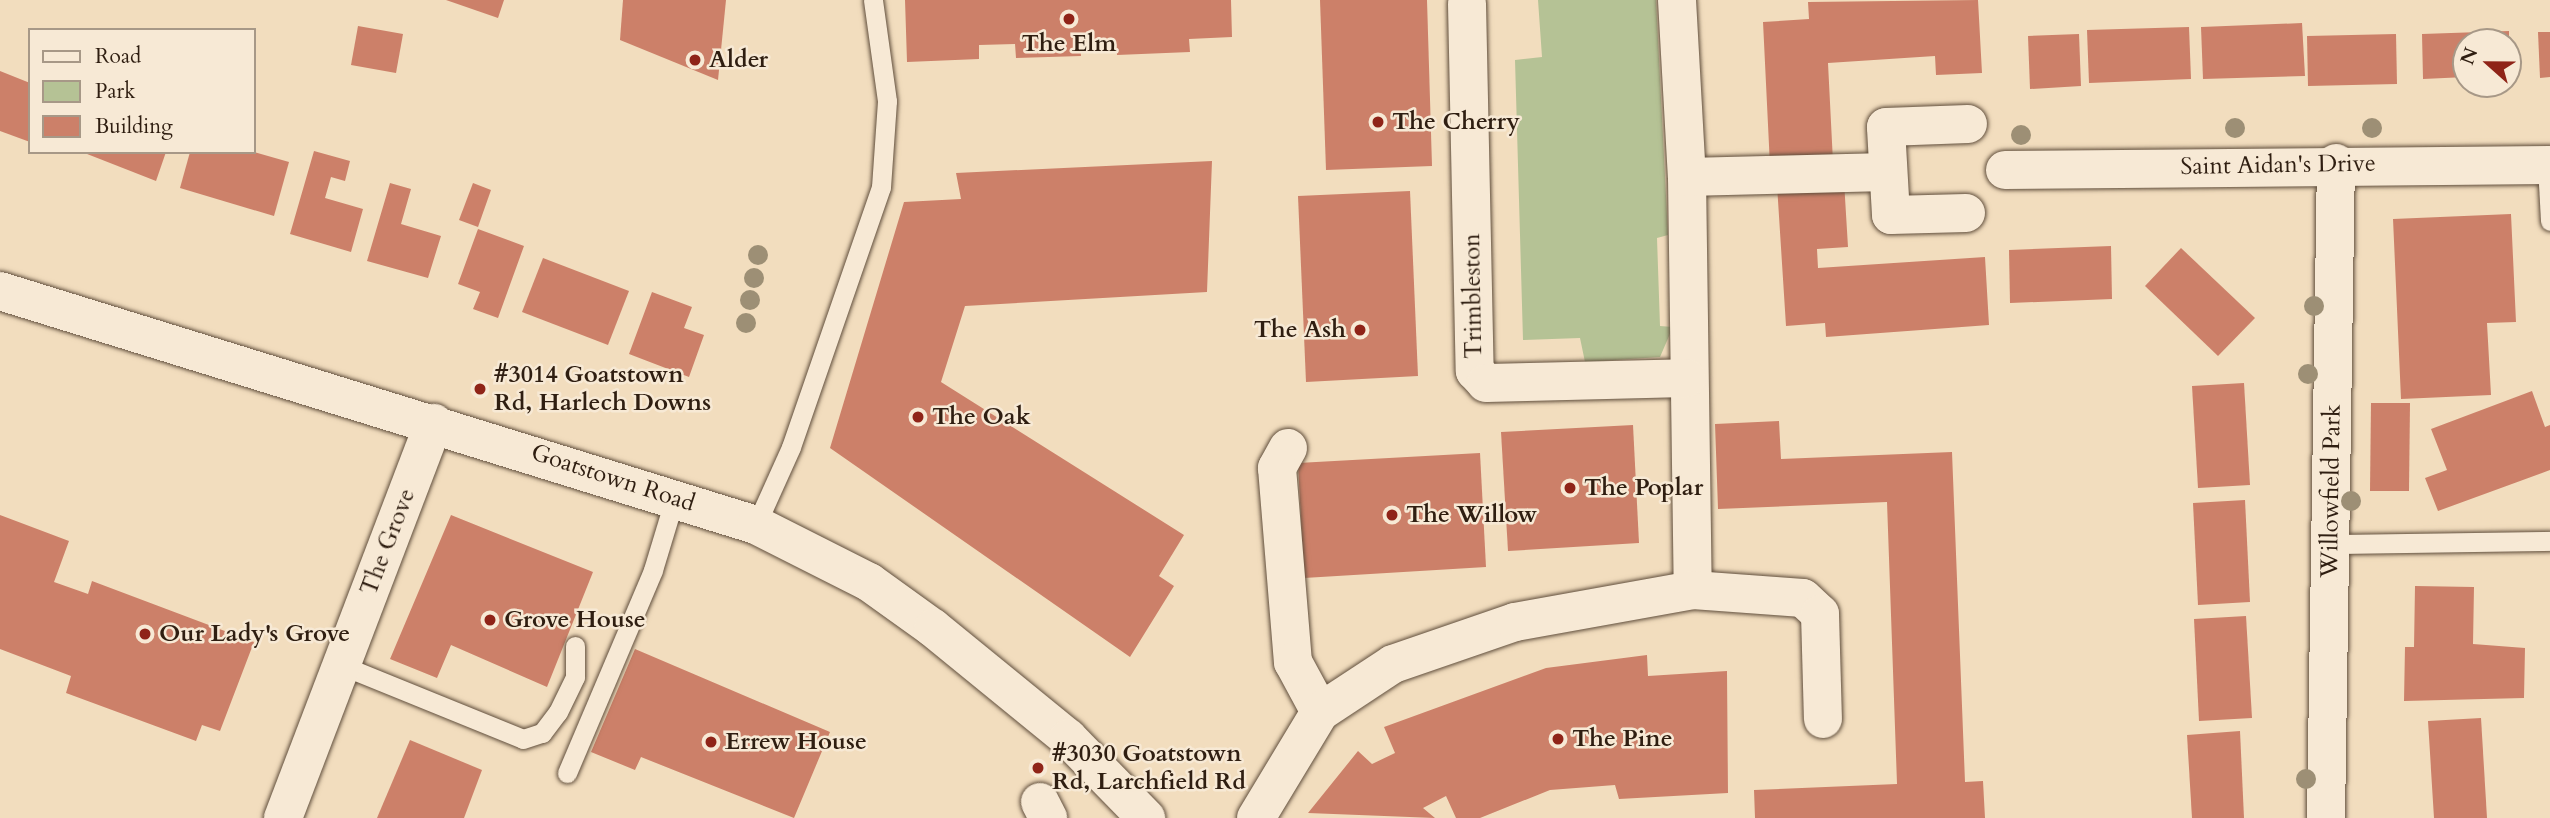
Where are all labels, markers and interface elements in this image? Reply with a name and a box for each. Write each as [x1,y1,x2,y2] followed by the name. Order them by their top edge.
[1061,11,1077,27] marker: The Elm
[28,28,256,154] legend
[2452,28,2522,98] north arrow
[1022,30,1116,58] place label: The Elm
[95,42,141,71] text: Road
[2454,44,2484,69] text: N
[709,46,768,74] place label: Alder
[687,52,703,68] marker: Alder
[95,77,135,106] text: Park
[1392,108,1520,136] place label: The Cherry
[95,112,173,141] text: Building
[1370,114,1386,130] marker: The Cherry
[2180,149,2376,181] street label: Saint Aidan's Drive
[1458,233,1488,359] street label: Trimbleston
[1254,316,1346,344] place label: The Ash
[1352,322,1368,338] marker: The Ash
[494,361,711,417] place label: #3014 Goatstown Rd, Harlech Downs
[472,381,488,397] marker: #3014 Goatstown Rd, Harlech Downs
[932,403,1031,431] place label: The Oak
[2315,404,2347,578] street label: Willowfield Park
[910,409,926,425] marker: The Oak
[527,438,699,518] street label: Goatstown Road
[1584,474,1703,502] place label: The Poplar
[1562,480,1578,496] marker: The Poplar
[355,485,421,599] street label: The Grove
[1406,501,1537,529] place label: The Willow
[1384,507,1400,523] marker: The Willow
[504,606,646,634] place label: Grove House
[482,612,498,628] marker: Grove House
[159,620,350,648] place label: Our Lady's Grove
[137,626,153,642] marker: Our Lady's Grove
[1572,725,1673,753] place label: The Pine
[725,728,867,756] place label: Errew House
[1550,731,1566,747] marker: The Pine
[703,734,719,750] marker: Errew House
[1052,740,1246,796] place label: #3030 Goatstown Rd, Larchfield Rd
[1030,760,1046,776] marker: #3030 Goatstown Rd, Larchfield Rd

